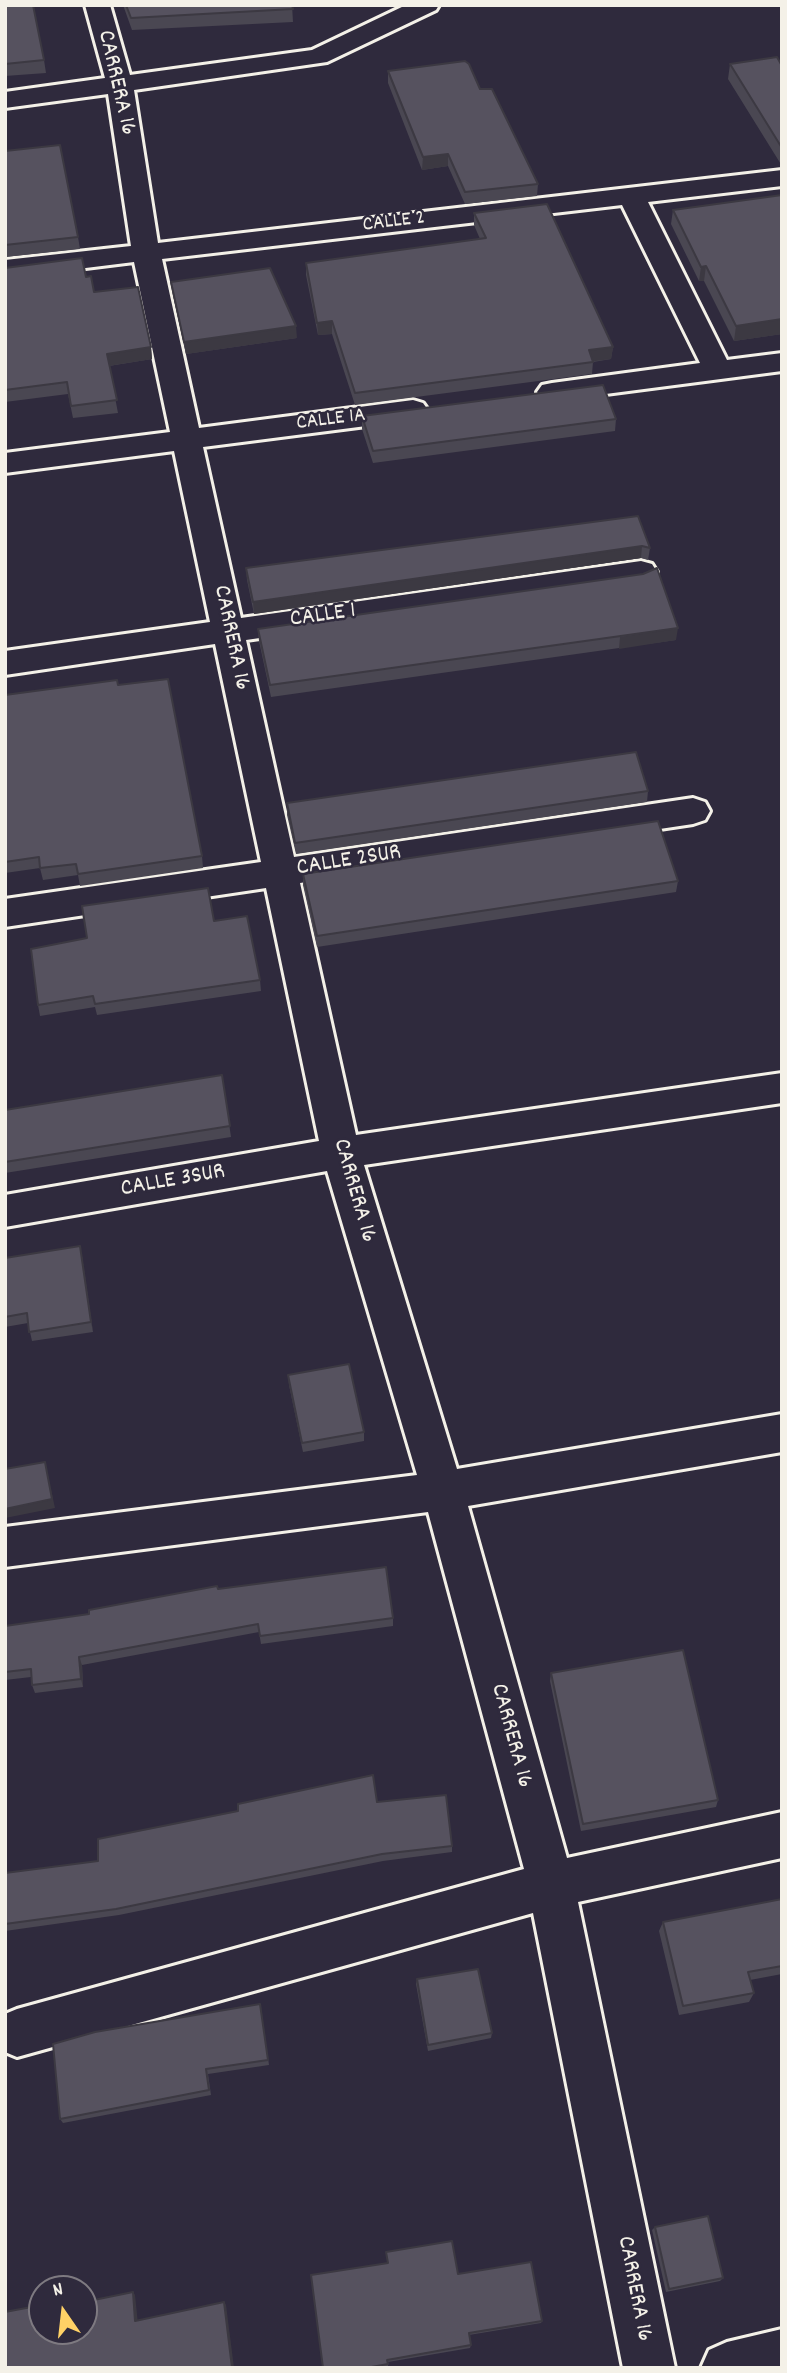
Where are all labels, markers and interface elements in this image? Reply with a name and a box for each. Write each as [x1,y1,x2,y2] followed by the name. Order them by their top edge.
[89,28,141,138] street label: CARRERA 16
[361,207,427,239] street label: CALLE 2
[295,404,367,438] street label: CALLE 1A
[205,583,255,693] street label: CARRERA 16
[288,598,358,636] street label: CALLE 1
[295,840,403,884] street label: CALLE 2SUR
[324,1136,382,1246] street label: CARRERA 16
[119,1159,227,1205] street label: CALLE 3SUR
[482,1681,538,1791] street label: CARRERA 16
[609,2234,657,2344] street label: CARRERA 16
[28,2275,98,2345] north arrow
[50,2277,66,2305] text: N

